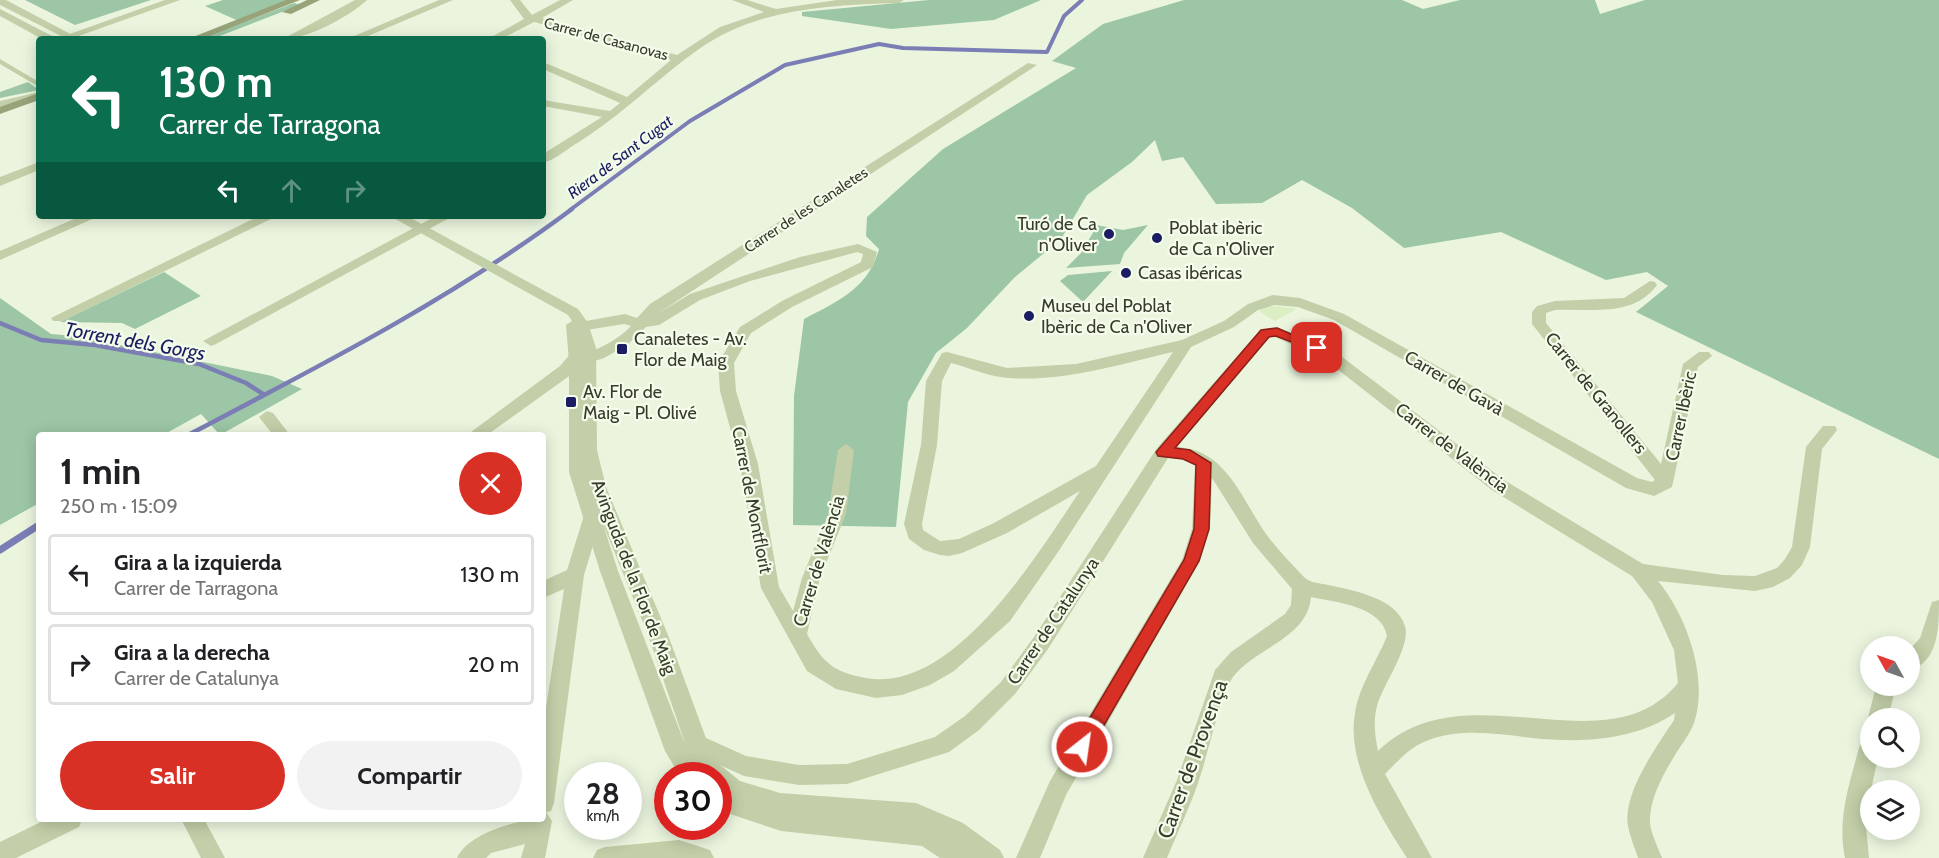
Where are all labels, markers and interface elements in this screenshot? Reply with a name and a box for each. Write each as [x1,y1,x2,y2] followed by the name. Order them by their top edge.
[542,14,670,64] street label: Carrer de Casanovas
[159,56,273,108] text: 130 m
[60,60,138,138] icon: left
[159,108,381,141] text: Carrer de Tarragona
[564,111,677,203] water label: Riera de Sant Cugat
[741,163,871,257] street label: Carrer de les Canaletes
[212,174,245,207] icon: left
[275,174,308,207] icon: ahead
[338,174,371,207] icon: right
[1017,213,1097,256] place label: Turó de Ca n'Oliver
[1169,217,1275,260] place label: Poblat ibèric de Ca n'Oliver
[1102,227,1116,241] marker: Turó de Ca n'Oliver
[1150,231,1164,245] marker: Poblat ibèric de Ca n'Oliver
[1138,262,1242,284] place label: Casas ibéricas
[1119,266,1133,280] marker: Casas ibéricas
[1041,295,1192,338] place label: Museu del Poblat Ibèric de Ca n'Oliver
[1022,309,1036,323] marker: Museu del Poblat Ibèric de Ca n'Oliver
[63,317,208,365] water label: Torrent dels Gorgs
[1291,322,1342,373] pin
[634,328,747,371] place label: Canaletes - Av. Flor de Maig
[1540,328,1652,458] street label: Carrer de Granollers
[1300,331,1333,364] icon: arrive
[615,342,629,356] marker: Canaletes - Av. Flor de Maig
[1400,346,1508,420] street label: Carrer de Gavà
[1661,369,1701,463] street label: Carrer Ibèric
[583,381,697,424] place label: Av. Flor de Maig - Pl. Olivé
[564,395,578,409] marker: Av. Flor de Maig - Pl. Olivé
[1391,398,1513,498] street label: Carrer de València
[727,425,777,575] street label: Carrer de Montflorit
[60,449,141,493] text: 1 min
[459,452,522,515] button: close
[587,476,682,678] street label: Avinguda de la Flor de Maig
[789,492,850,629] street label: Carrer de València
[60,494,178,518] text: 250 m · 15:09
[114,549,282,576] text: Gira a la izquierda
[1002,553,1104,689] street label: Carrer de Catalunya
[63,558,96,591] icon: left
[460,561,519,588] text: 130 m
[114,576,278,600] text: Carrer de Tarragona
[1860,636,1920,696] north arrow
[1860,636,1920,840] map controls
[114,639,270,666] text: Gira a la derecha
[63,648,96,681] icon: right
[468,651,519,678] text: 20 m
[114,666,279,690] text: Carrer de Catalunya
[1152,676,1232,842] street label: Carrer de Provença
[1860,708,1920,768] button: search
[1050,715,1114,779] position arrow
[60,741,285,810] button: Salir
[297,741,522,810] button: Compartir
[654,762,732,840] speed limit sign: 30
[586,775,620,812] text: 28
[1860,780,1920,840] button: layers
[587,807,619,825] text: km/h

